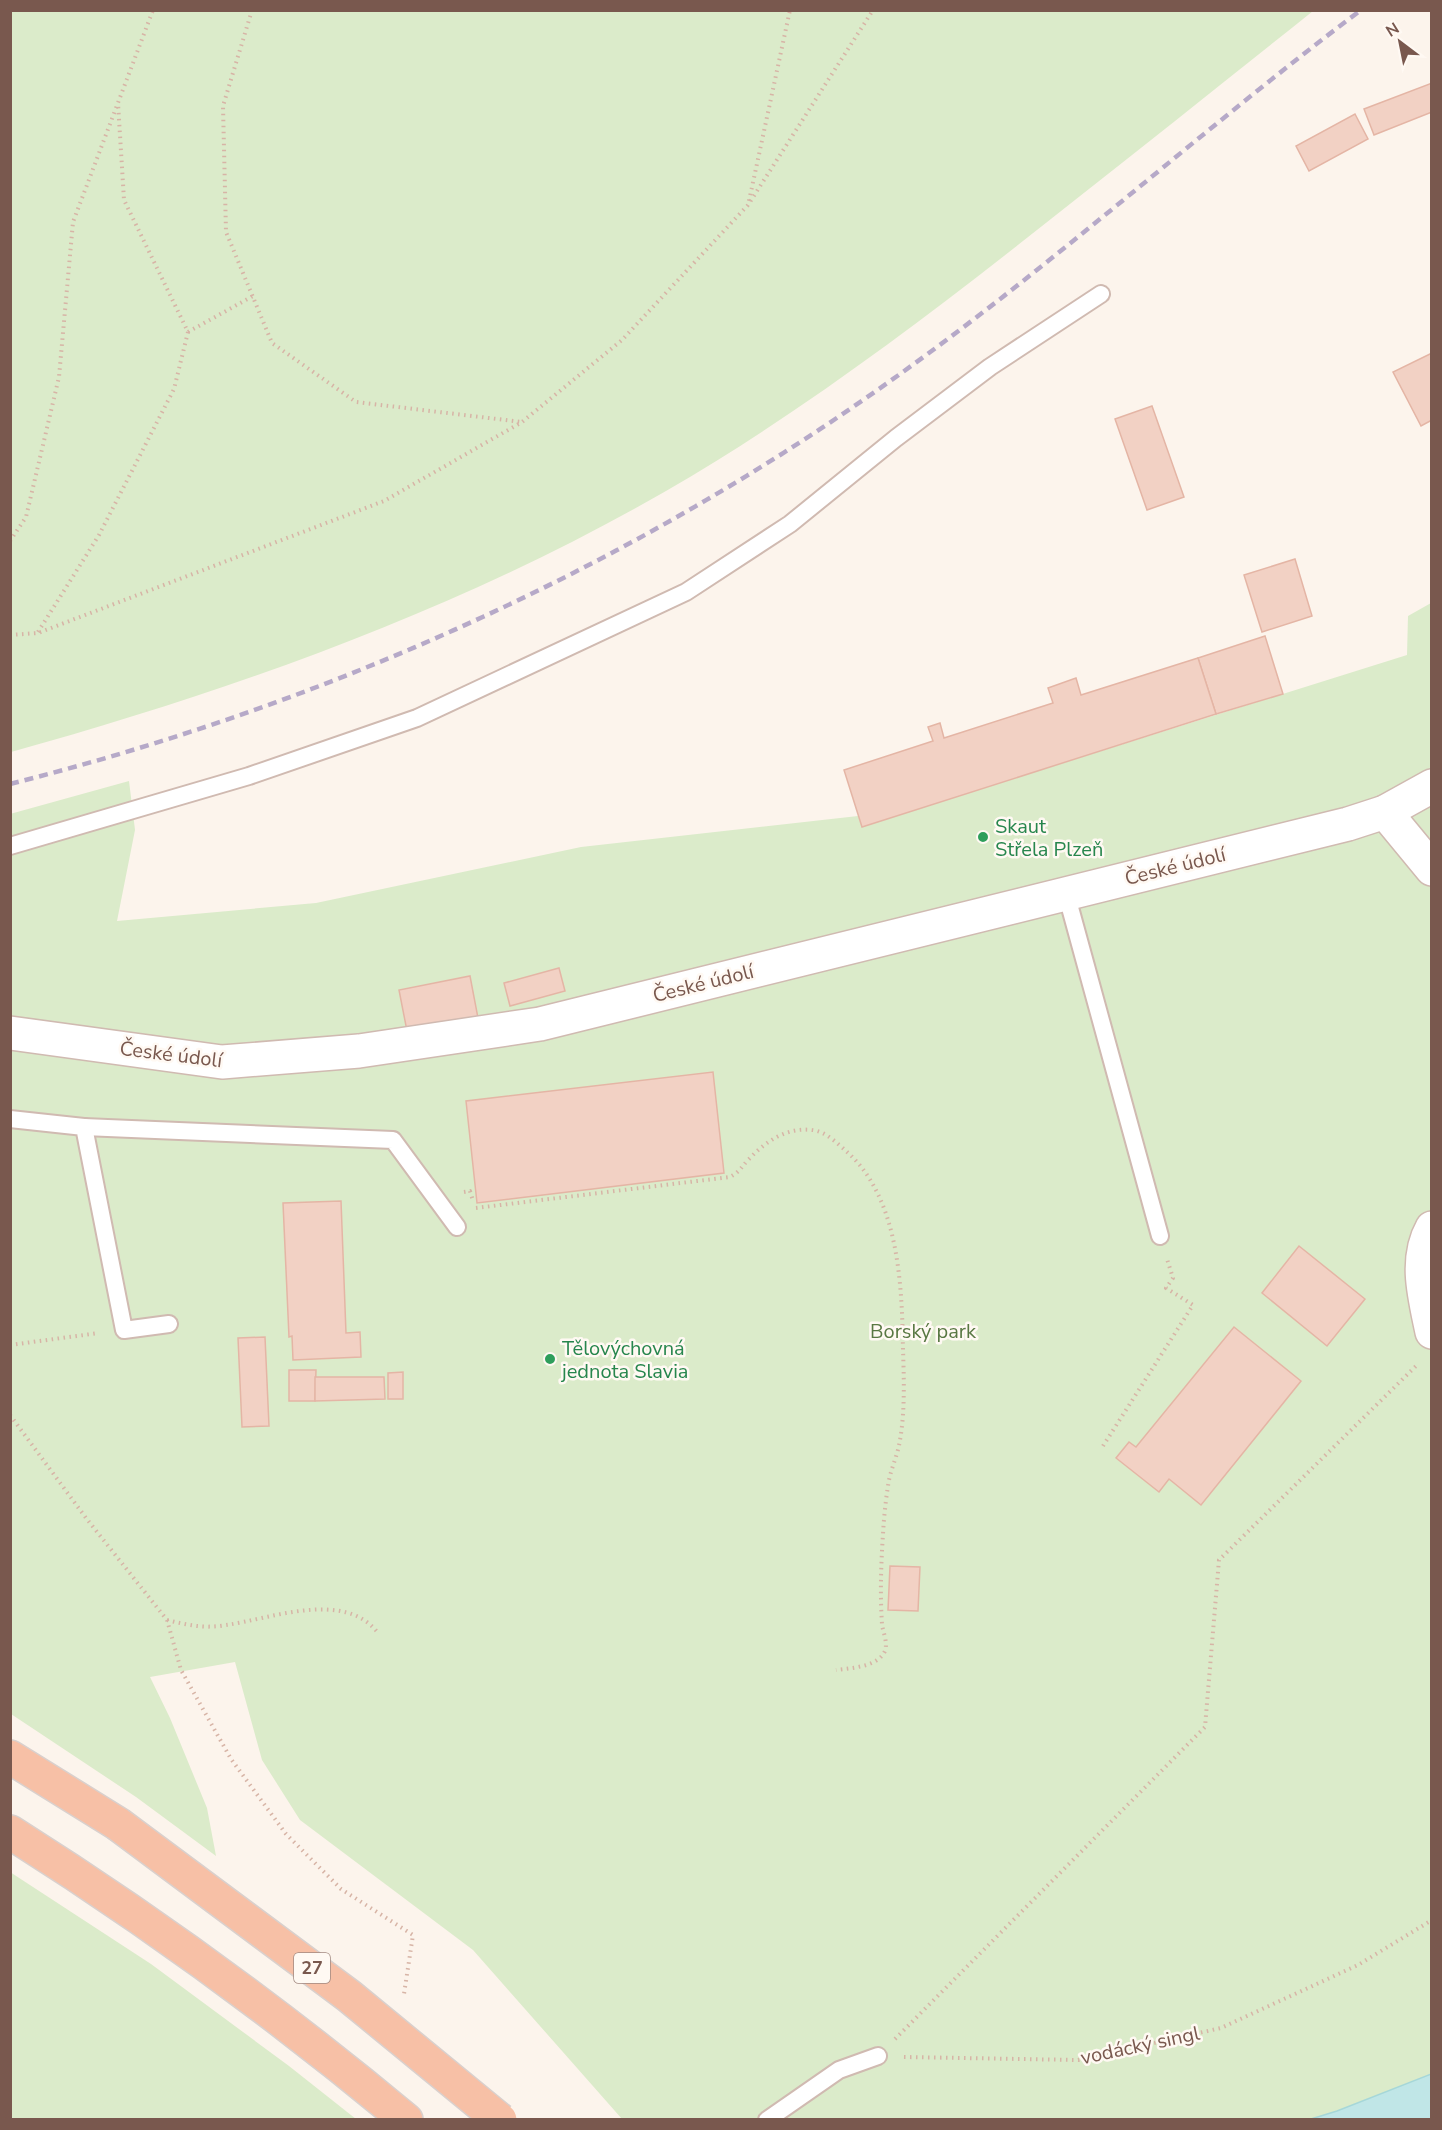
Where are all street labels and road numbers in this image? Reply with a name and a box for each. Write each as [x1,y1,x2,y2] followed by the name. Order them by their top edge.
[1122,841,1230,892] street label: České údolí
[650,958,758,1009] street label: České údolí
[118,1035,225,1074] street label: České údolí
[294,1953,330,1983] road number: 27
[1078,2020,1202,2071] street label: vodácký singl

